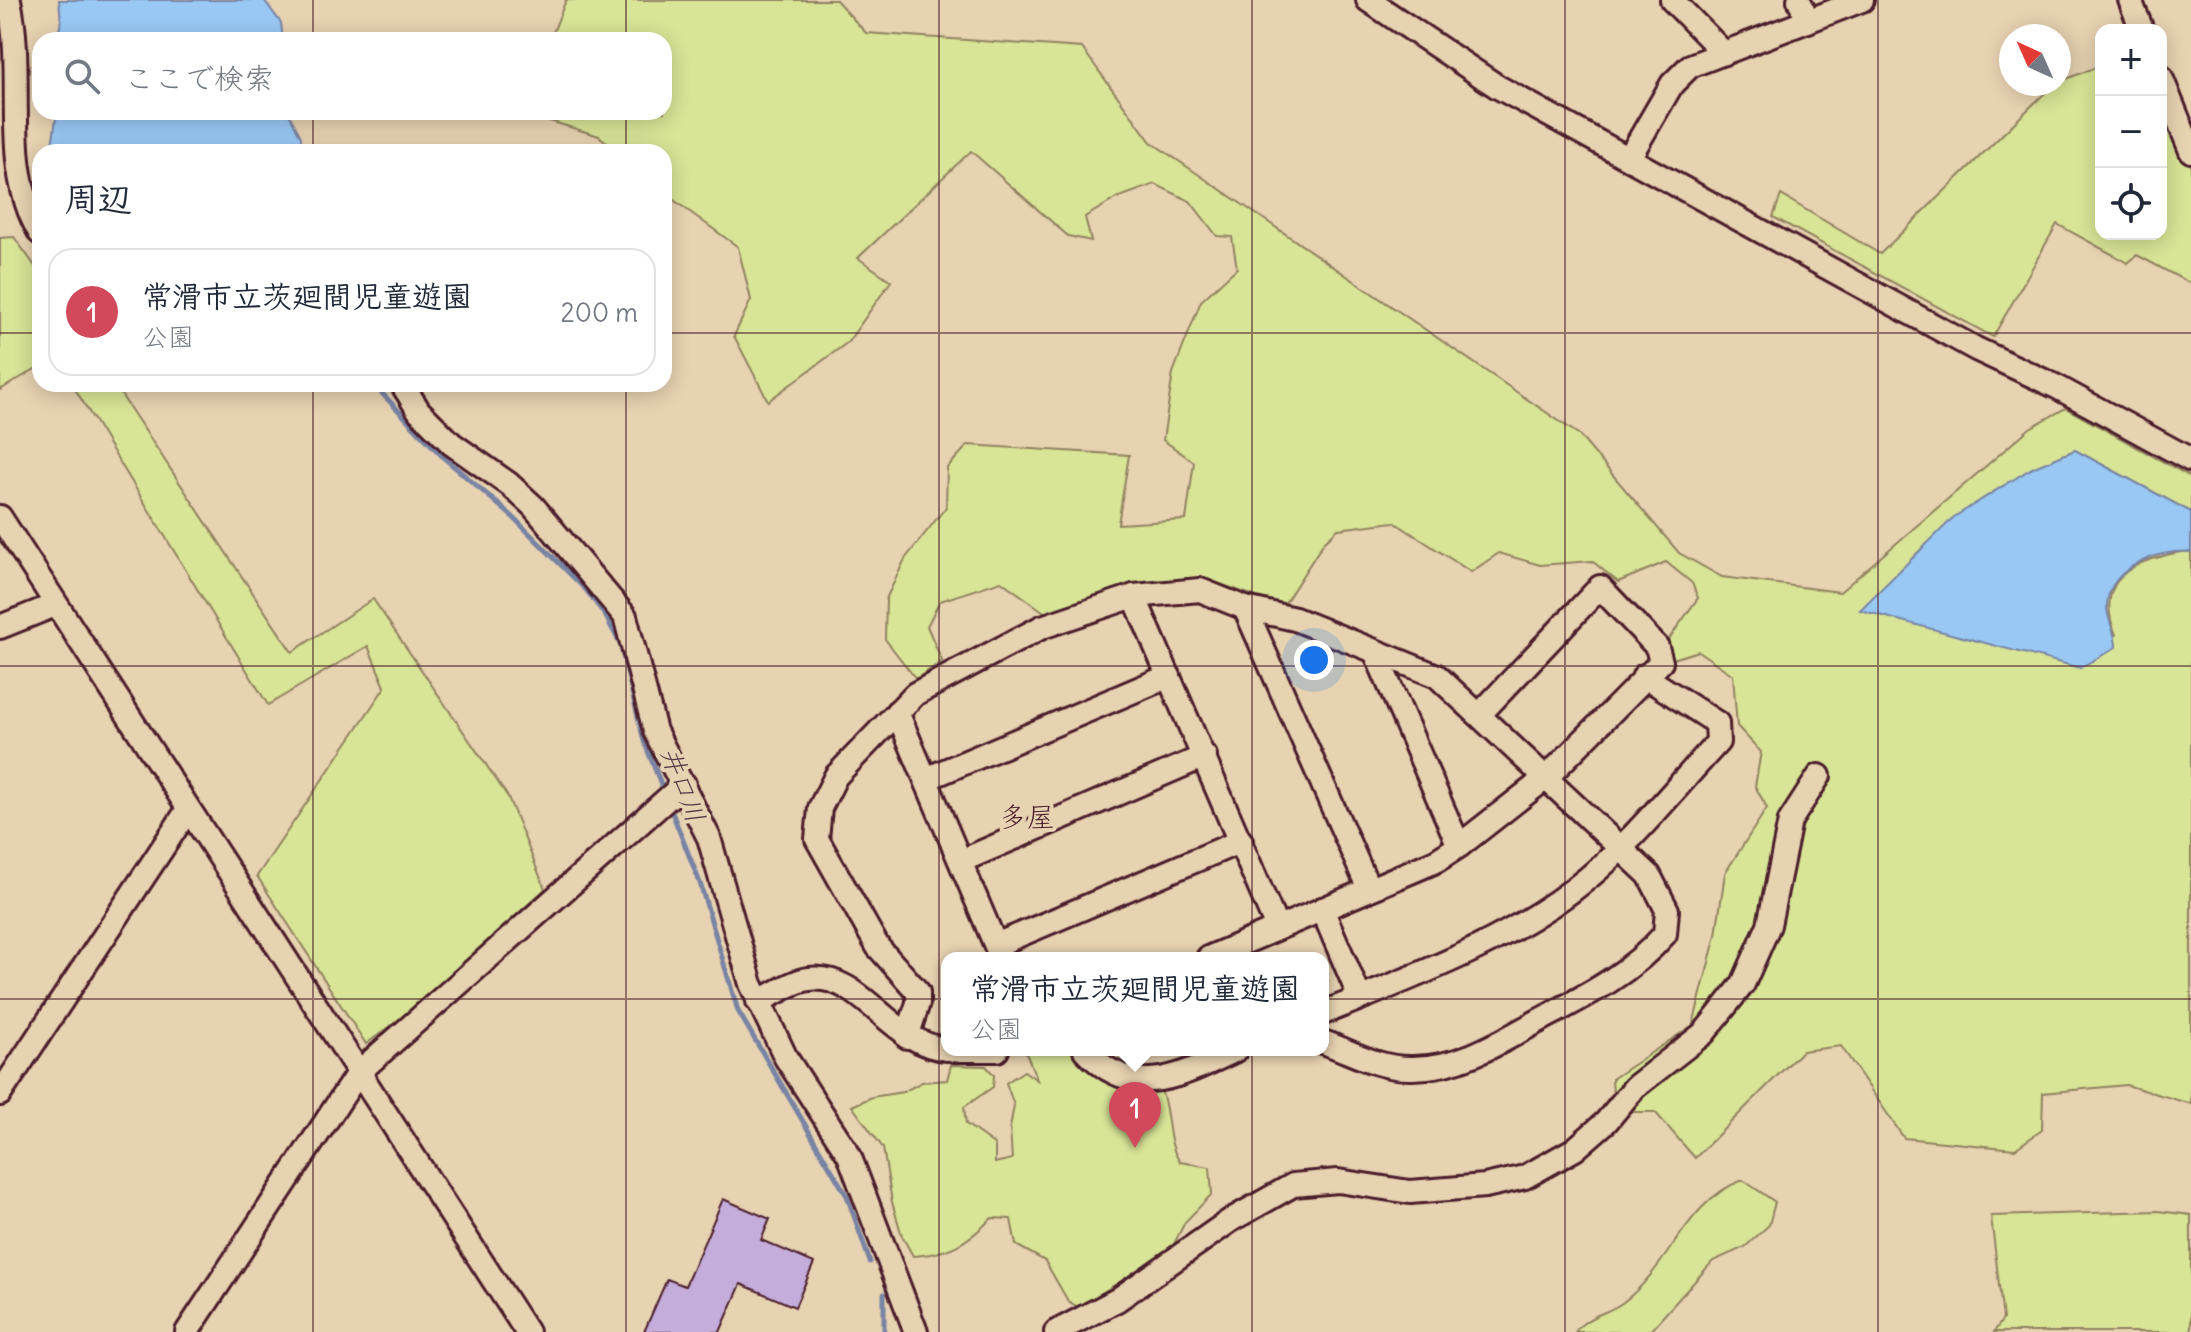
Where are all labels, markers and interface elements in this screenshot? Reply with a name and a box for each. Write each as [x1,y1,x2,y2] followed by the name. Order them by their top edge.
[1999,24,2071,96] north arrow
[2095,24,2167,240] map controls
[2095,24,2167,96] button: +
[32,32,672,120] search box
[60,54,104,98] icon: search
[124,59,274,97] text: ここで検索
[2095,96,2167,168] button: −
[2095,168,2167,240] button: locate
[64,177,132,220] text: 周辺
[142,277,472,315] text: 常滑市立茨廻間児童遊園
[87,296,97,329] text: 1
[561,296,638,329] text: 200 m
[142,320,194,353] text: 公園
[1294,640,1334,680] your location
[654,742,713,827] water label: 井口川
[999,799,1055,835] district label: 多屋
[941,952,1329,1056] popup
[970,969,1300,1007] text: 常滑市立茨廻間児童遊園
[970,1012,1022,1045] text: 公園
[1109,1082,1161,1148] pin: 1

